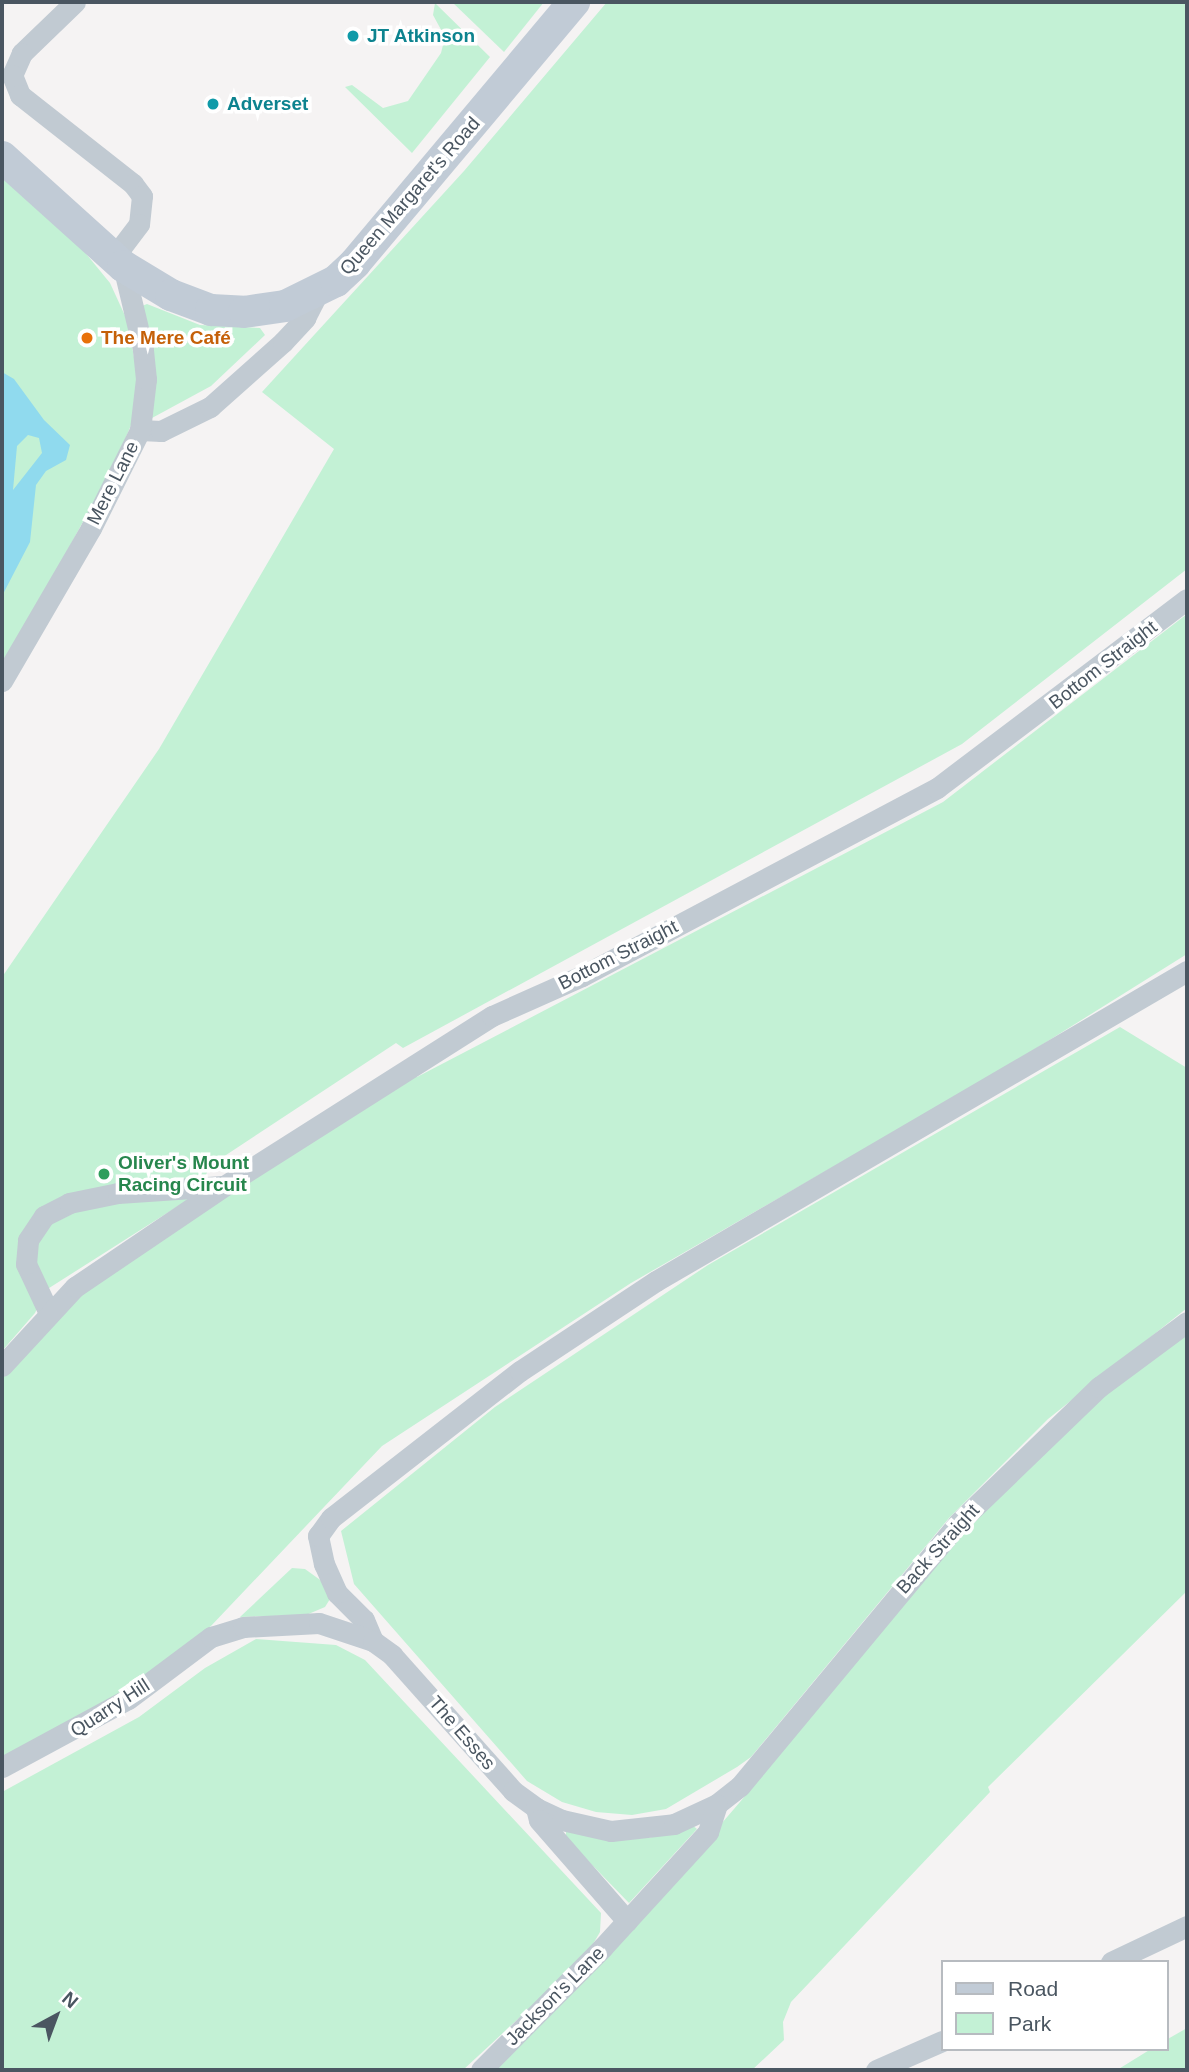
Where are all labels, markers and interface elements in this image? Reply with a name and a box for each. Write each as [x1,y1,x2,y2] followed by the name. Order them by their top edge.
[367,25,476,47] place label: JT Atkinson
[345,28,361,44] marker: JT Atkinson
[227,93,308,115] place label: Adverset
[205,96,221,112] marker: Adverset
[335,112,485,280] street label: Queen Margaret's Road
[101,327,231,349] place label: The Mere Café
[79,330,95,346] marker: The Mere Café
[82,437,144,529] street label: Mere Lane
[1044,616,1162,714] street label: Bottom Straight
[554,915,682,995] street label: Bottom Straight
[118,1152,249,1196] place label: Oliver's Mount Racing Circuit
[96,1166,112,1182] marker: Oliver's Mount Racing Circuit
[892,1499,984,1599] street label: Back Straight
[66,1674,154,1742] street label: Quarry Hill
[424,1692,500,1774] street label: The Esses
[501,1942,609,2050] street label: Jackson's Lane
[940,1960,1168,2051] legend
[1008,1977,1058,2000] text: Road
[21,1981,91,2051] north arrow
[58,1987,82,2012] text: N
[1008,2012,1051,2035] text: Park

